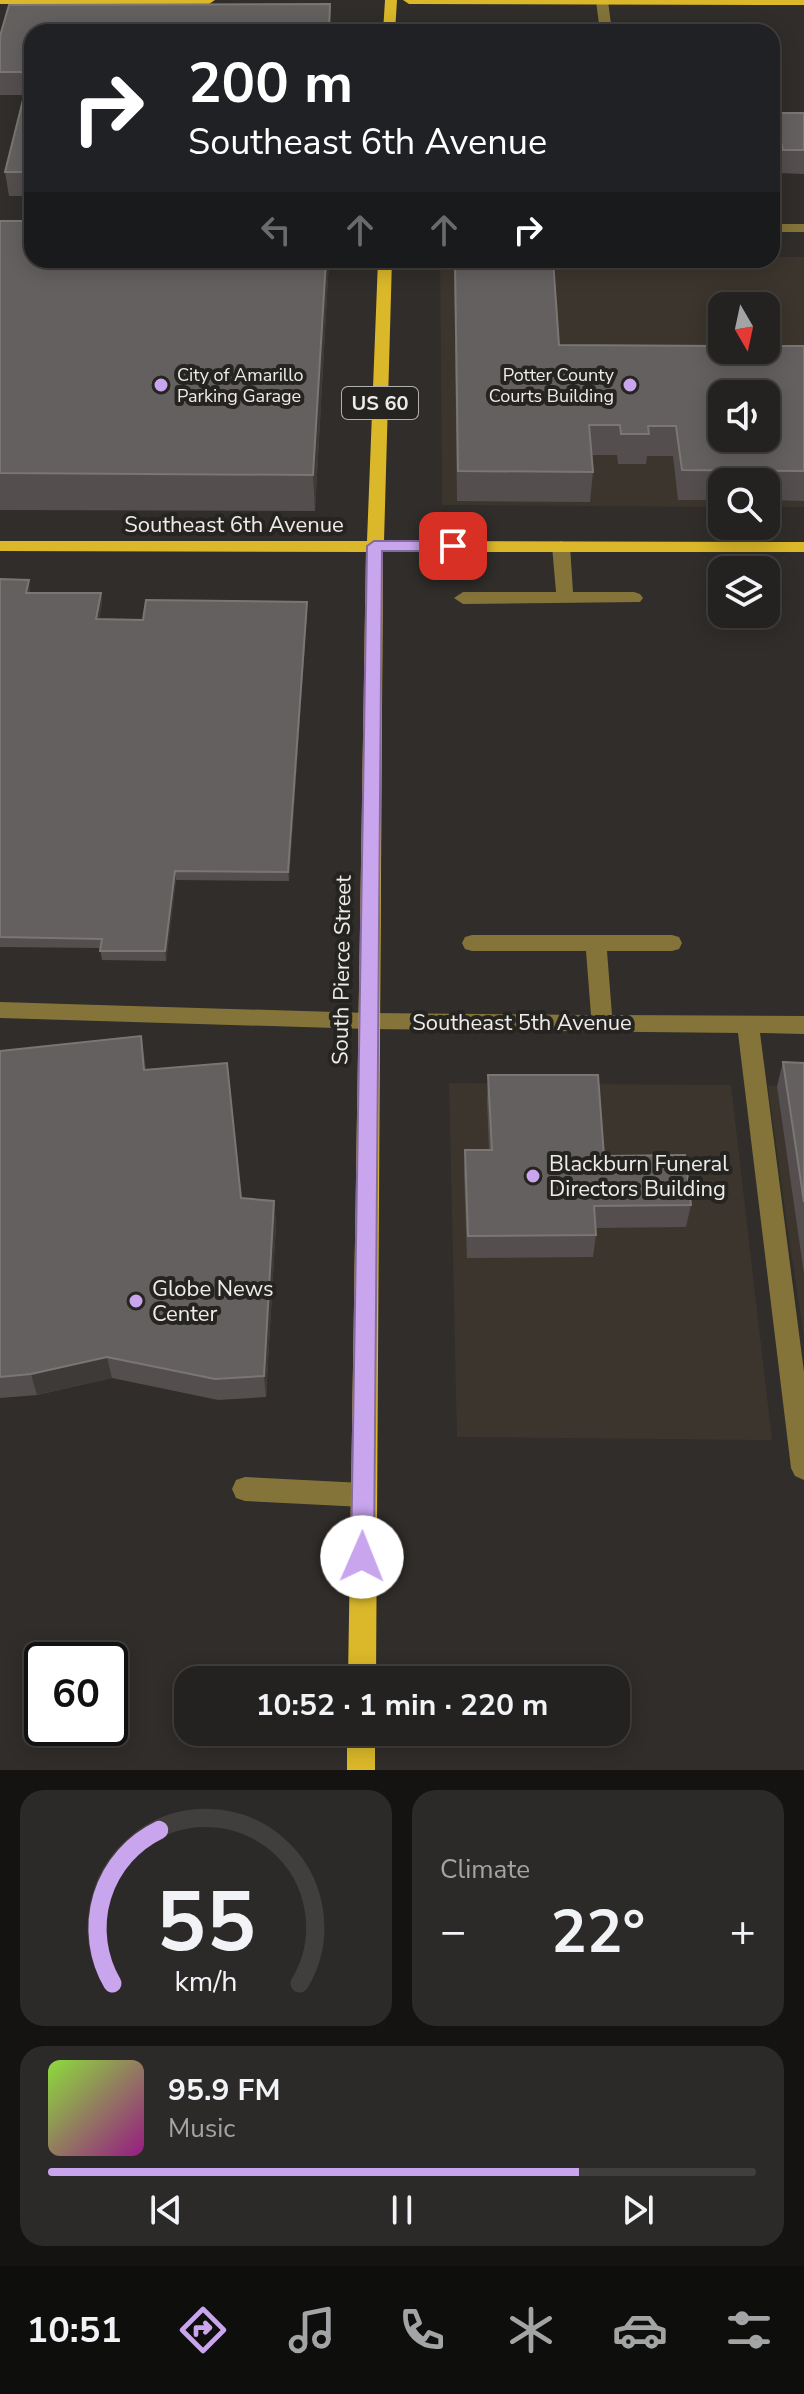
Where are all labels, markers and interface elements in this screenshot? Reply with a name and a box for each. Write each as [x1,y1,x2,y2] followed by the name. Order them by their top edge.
[188,45,353,122] text: 200 m
[56,56,160,160] icon: right
[188,118,547,167] text: Southeast 6th Avenue
[254,208,298,252] icon: left
[338,208,382,252] icon: ahead
[422,208,466,252] icon: ahead
[506,208,550,252] icon: right
[708,292,780,364] north arrow
[708,292,780,628] map controls
[177,363,303,408] place label: City of Amarillo Parking Garage
[489,363,615,408] place label: Potter County Courts Building
[152,376,170,394] marker: City of Amarillo Parking Garage
[621,376,639,394] marker: Potter County Courts Building
[708,380,780,452] button: sound
[342,387,418,419] road number: US 60
[708,468,780,540] button: search
[124,510,344,540] street label: Southeast 6th Avenue
[419,512,487,580] pin
[431,524,475,568] icon: arrive
[708,556,780,628] button: layers
[325,875,359,1065] street label: South Pierce Street
[412,1008,632,1038] street label: Southeast 5th Avenue
[549,1149,729,1204] place label: Blackburn Funeral Directors Building
[524,1167,542,1185] marker: Blackburn Funeral Directors Building
[152,1274,274,1329] place label: Globe News Center
[127,1292,145,1310] marker: Globe News Center
[320,1515,404,1599] position arrow
[24,1642,128,1746] speed limit sign: 60
[256,1685,548,1726] text: 10:52 · 1 min · 220 m
[440,1852,530,1887] text: Climate
[156,1866,256,1979] text: 55
[551,1891,645,1973] text: 22°
[440,1902,466,1962] text: −
[730,1902,756,1962] text: +
[175,1962,237,2001] text: km/h
[168,2070,280,2111] text: 95.9 FM
[168,2111,235,2146] text: Music
[144,2188,188,2232] icon: previous
[380,2188,424,2232] icon: pause
[616,2188,660,2232] icon: next
[175,2302,231,2358] icon: directions
[284,2302,340,2358] icon: music
[394,2302,450,2358] icon: phone
[503,2302,559,2358] icon: climate
[612,2302,668,2358] icon: car
[721,2302,777,2358] icon: filters
[27,2306,122,2355] text: 10:51

